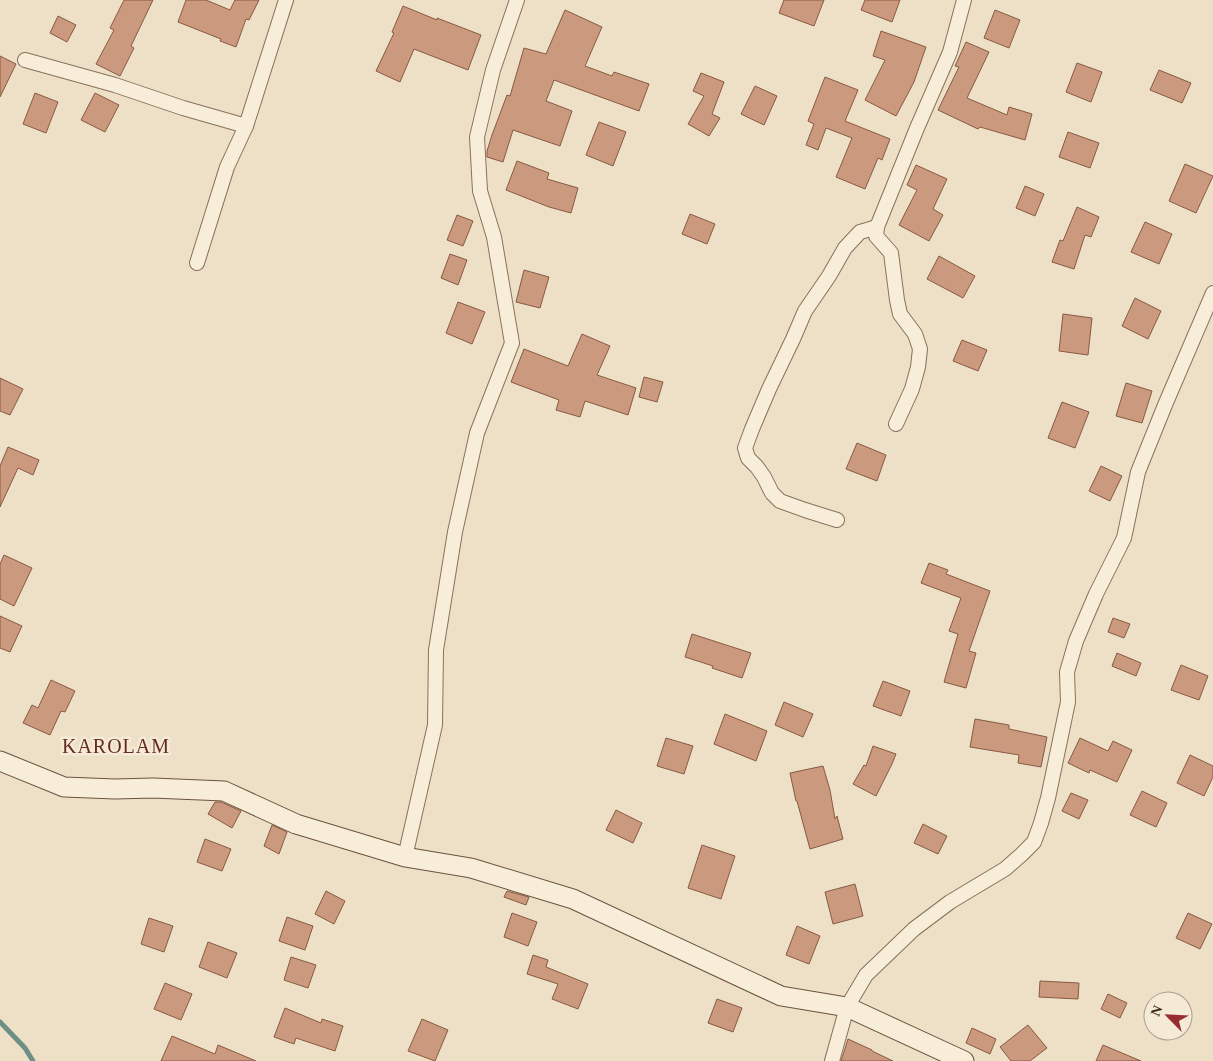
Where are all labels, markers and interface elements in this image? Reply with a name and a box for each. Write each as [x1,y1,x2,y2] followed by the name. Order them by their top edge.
[62,735,170,757] district label: KAROLAM
[1143,991,1193,1041] north arrow
[1148,1003,1165,1019] text: N

